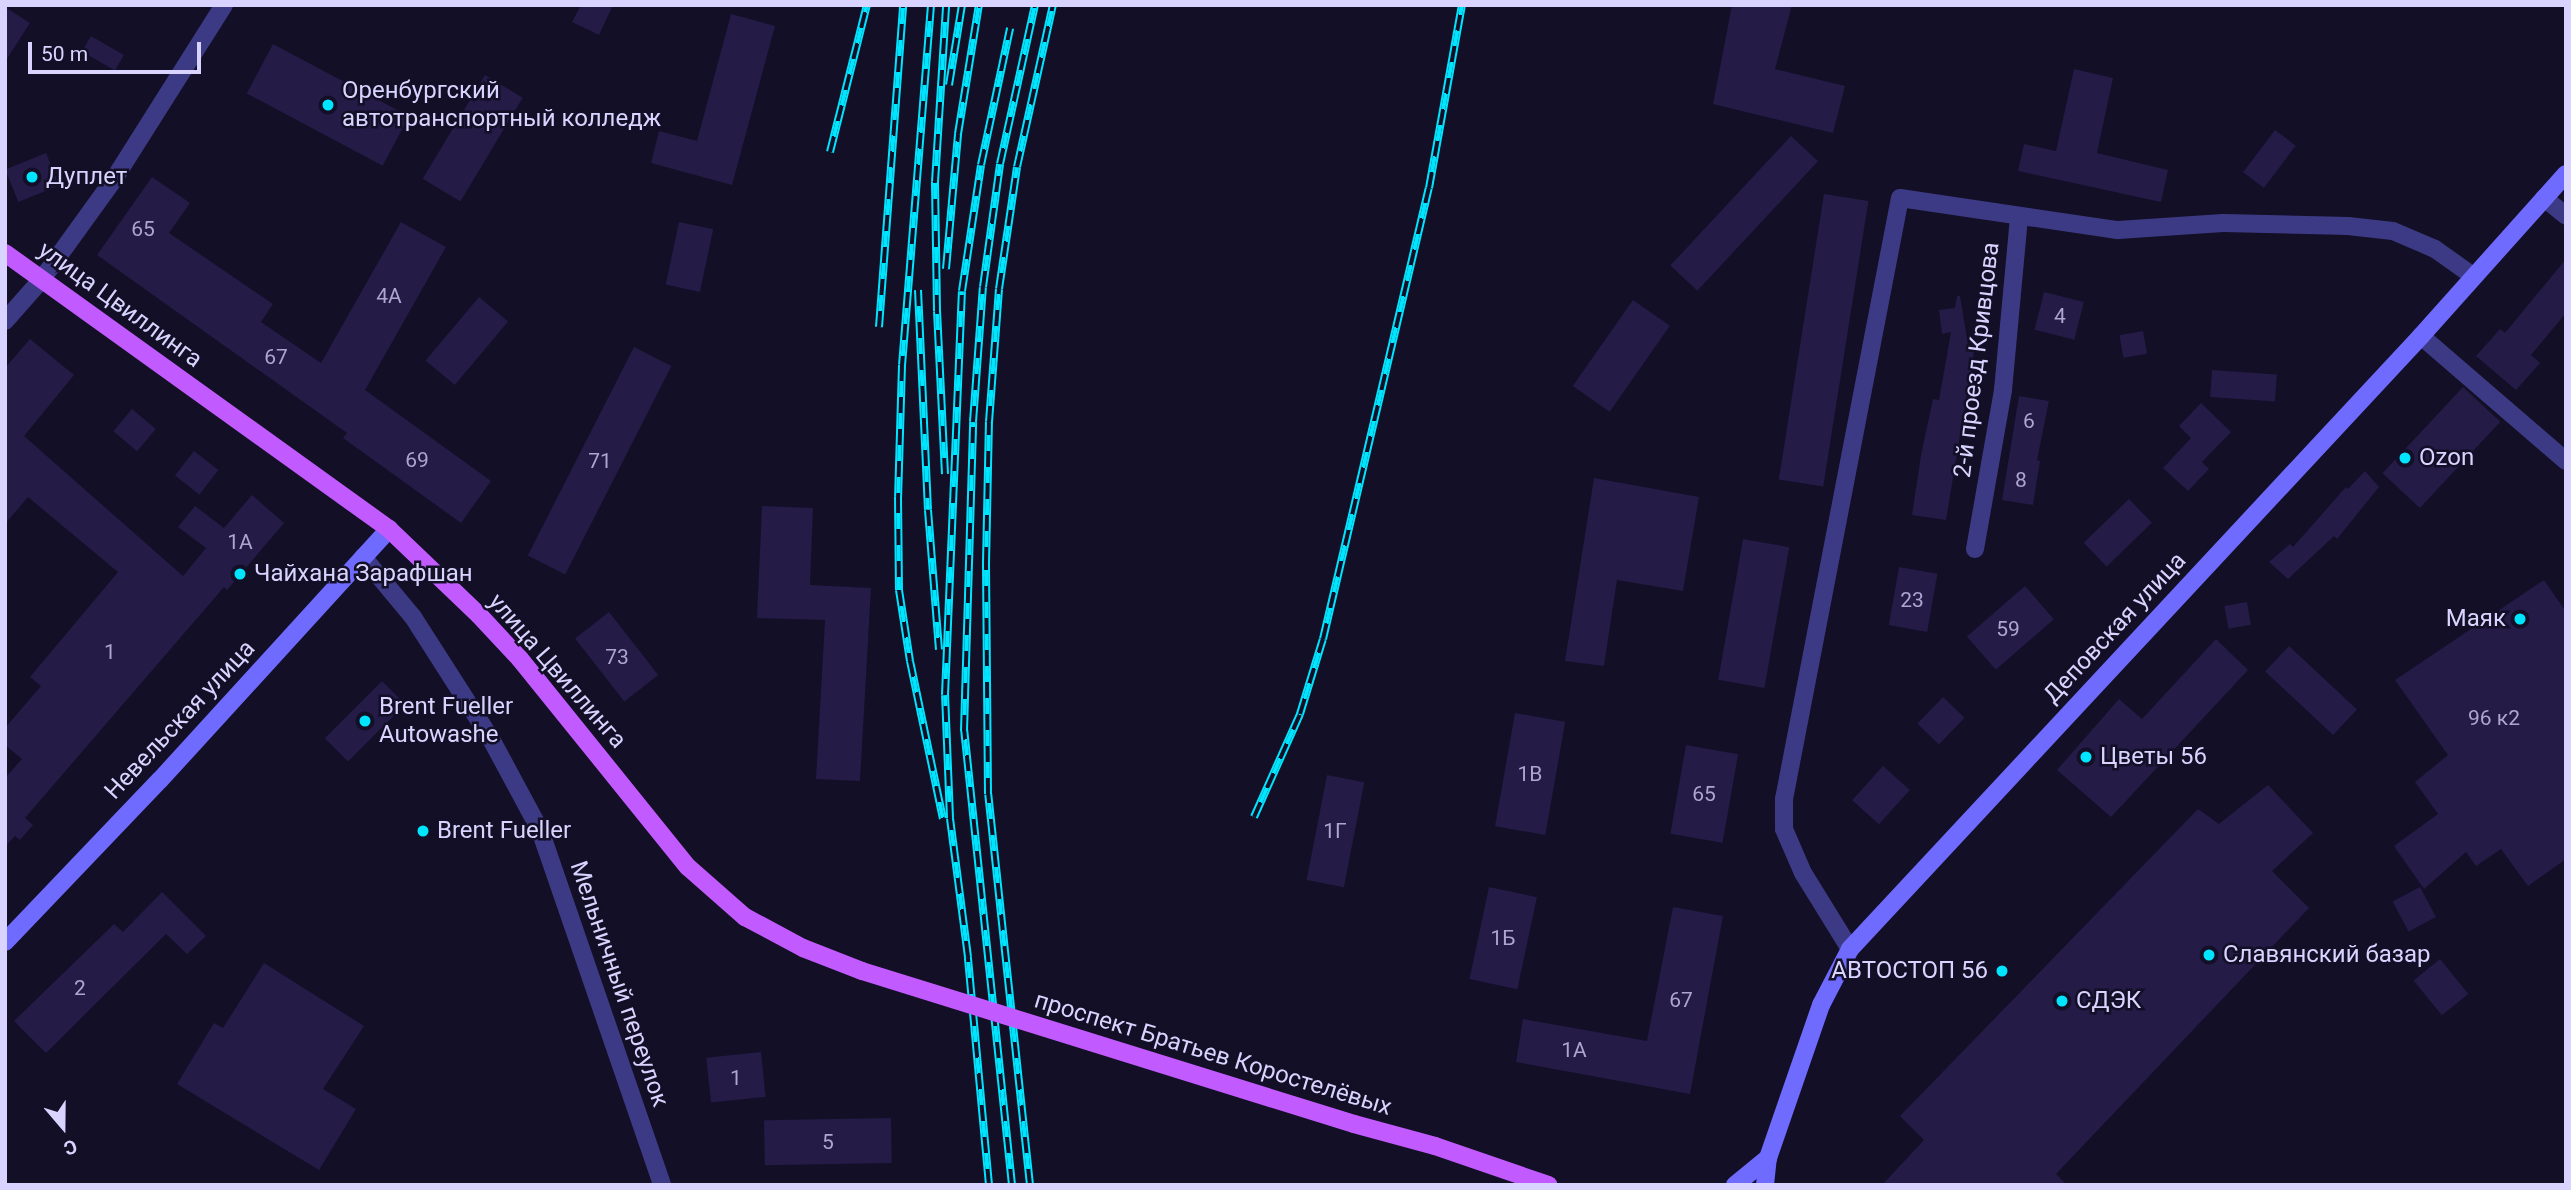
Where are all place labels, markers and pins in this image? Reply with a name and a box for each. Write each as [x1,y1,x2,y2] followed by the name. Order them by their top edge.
[342,77,661,133] place label: Оренбургский автотранспортный колледж
[320,97,336,113] marker: Оренбургский автотранспортный колледж
[46,163,127,191] place label: Дуплет
[24,169,40,185] marker: Дуплет
[2419,444,2474,472] place label: Ozon
[2397,450,2413,466] marker: Ozon
[254,560,473,588] place label: Чайхана Зарафшан
[232,566,248,582] marker: Чайхана Зарафшан
[2446,605,2506,633] place label: Маяк
[2512,611,2528,627] marker: Маяк
[379,693,513,749] place label: Brent Fueller Autowashe
[357,713,373,729] marker: Brent Fueller Autowashe
[2100,743,2207,771] place label: Цветы 56
[2078,749,2094,765] marker: Цветы 56
[437,817,571,845] place label: Brent Fueller
[415,823,431,839] marker: Brent Fueller
[2223,941,2431,969] place label: Славянский базар
[2201,947,2217,963] marker: Славянский базар
[1831,957,1988,985] place label: АВТОСТОП 56
[1994,963,2010,979] marker: АВТОСТОП 56
[2076,987,2141,1015] place label: СДЭК
[2054,993,2070,1009] marker: СДЭК

